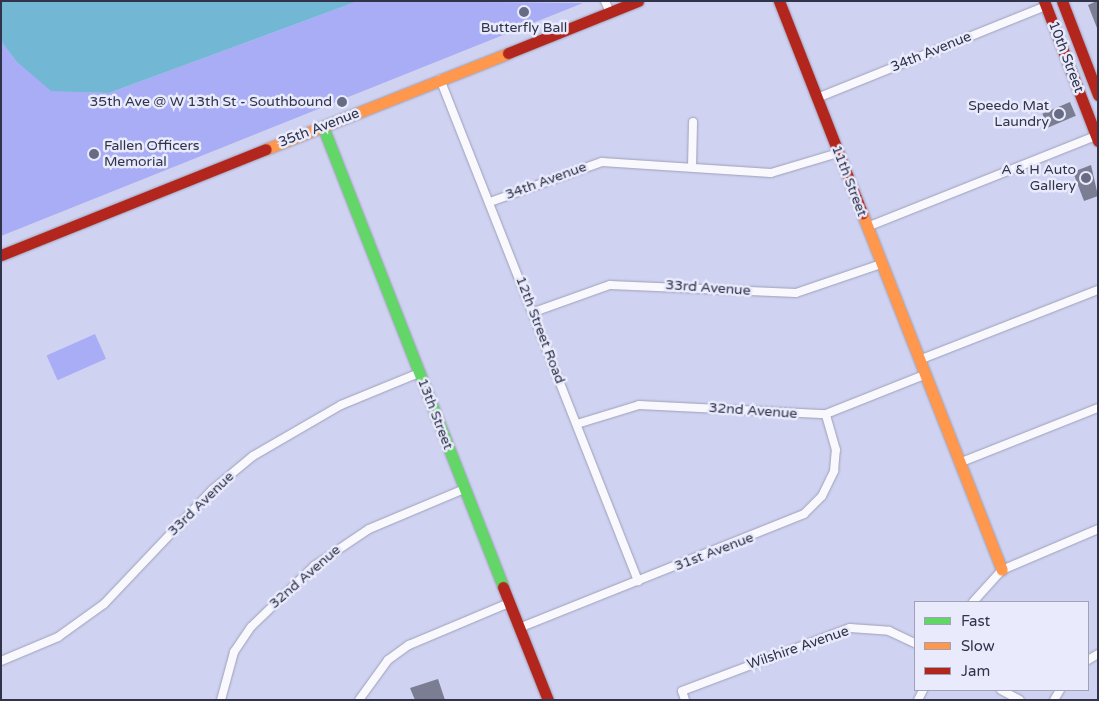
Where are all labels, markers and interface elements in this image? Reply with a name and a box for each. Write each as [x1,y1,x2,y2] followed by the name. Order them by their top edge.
[518,6,530,18] marker: Butterfly Ball
[1045,19,1087,95] street label: 10th Street
[481,20,567,36] place label: Butterfly Ball
[888,28,974,76] street label: 34th Avenue
[90,94,332,110] place label: 35th Ave @ W 13th St - Southbound
[336,96,348,108] marker: 35th Ave @ W 13th St - Southbound
[968,98,1049,130] place label: Speedo Mat Laundry
[276,105,362,151] street label: 35th Avenue
[1053,108,1065,120] marker: Speedo Mat Laundry
[104,138,200,170] place label: Fallen Officers Memorial
[828,143,870,219] street label: 11th Street
[88,148,100,160] marker: Fallen Officers Memorial
[503,159,589,203] street label: 34th Avenue
[1001,162,1076,194] place label: A & H Auto Gallery
[1080,172,1092,184] marker: A & H Auto Gallery
[512,274,568,386] street label: 12th Street Road
[665,277,751,299] street label: 33rd Avenue
[414,376,456,452] street label: 13th Street
[708,400,798,422] street label: 32nd Avenue
[164,468,238,540] street label: 33rd Avenue
[672,529,756,575] street label: 31st Avenue
[266,542,344,612] street label: 32nd Avenue
[914,601,1089,691] legend
[961,612,990,630] text: Fast
[745,623,851,673] street label: Wilshire Avenue
[961,637,995,655] text: Slow
[961,662,990,680] text: Jam

